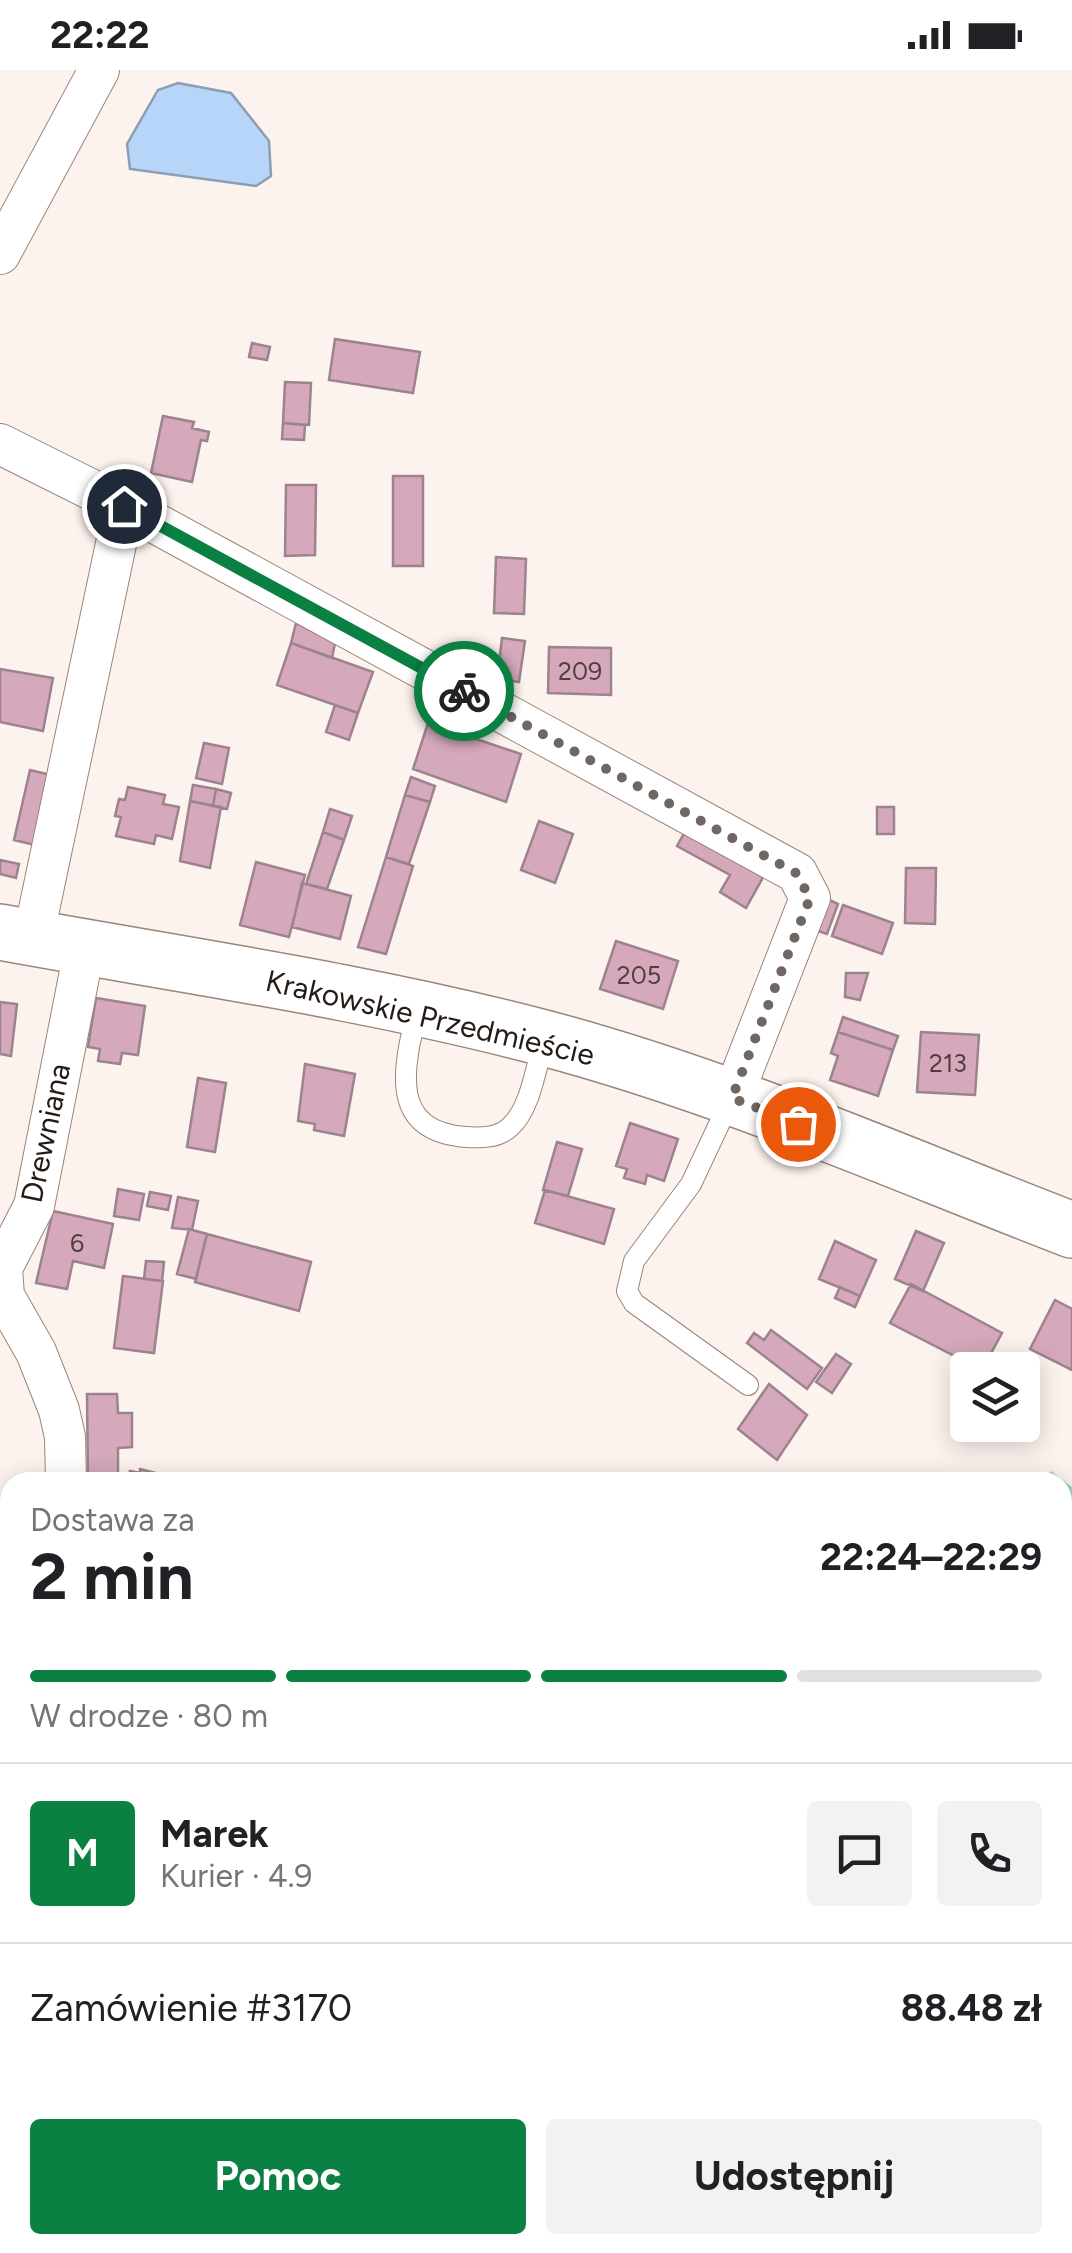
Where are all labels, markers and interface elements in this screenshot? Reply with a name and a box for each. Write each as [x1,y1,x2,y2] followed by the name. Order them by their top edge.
[50,12,149,58] text: 22:22
[82,464,167,549] pin
[97,479,152,534] icon: home
[414,641,514,741] courier
[558,656,602,686] house number: 209
[437,664,492,719] icon: bike
[617,960,661,990] house number: 205
[262,962,598,1073] street label: Krakowskie Przedmieście
[929,1048,967,1078] house number: 213
[13,1060,78,1206] street label: Drewniana
[756,1082,841,1167] pin
[771,1097,826,1152] icon: bag
[70,1228,84,1258] house number: 6
[950,1352,1040,1442] map controls
[950,1352,1040,1442] button: layers
[30,1501,195,1539] text: Dostawa za
[820,1534,1042,1580] text: 22:24–22:29
[30,1537,194,1615] text: 2 min
[30,1697,268,1735] text: W drodze · 80 m
[807,1801,912,1906] button: chat
[937,1801,1042,1906] button: phone
[160,1811,269,1857] text: Marek
[66,1830,99,1876] text: M
[160,1857,312,1895] text: Kurier · 4.9
[30,1985,352,2031] text: Zamówienie #3170
[901,1985,1042,2031] text: 88.48 zł
[30,2119,526,2234] button: Pomoc
[546,2119,1042,2234] button: Udostępnij

